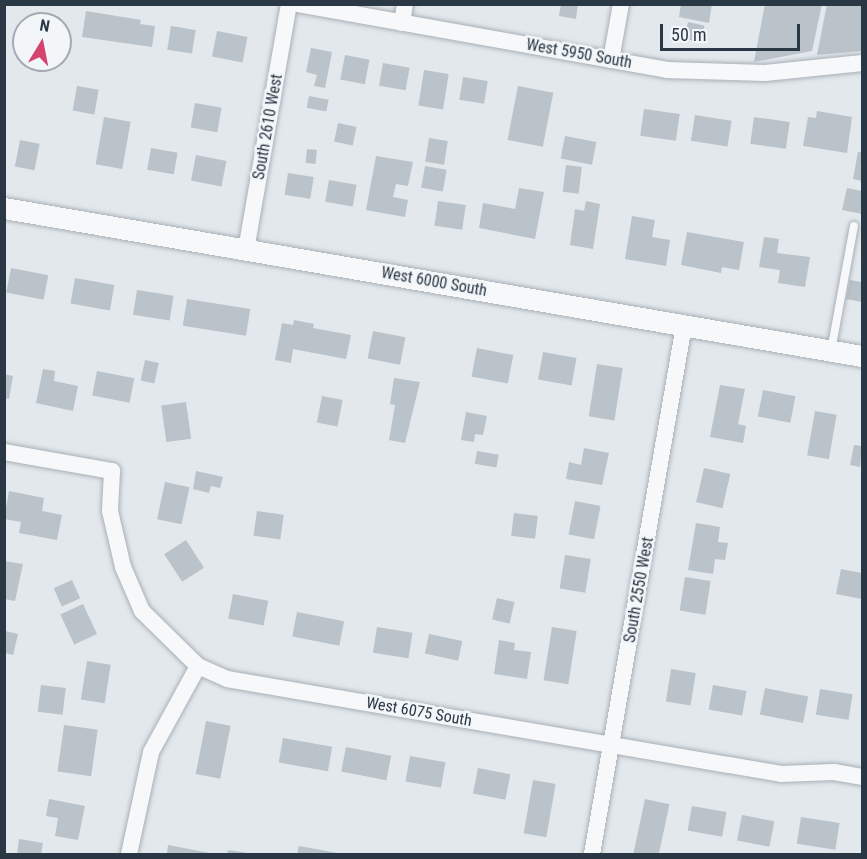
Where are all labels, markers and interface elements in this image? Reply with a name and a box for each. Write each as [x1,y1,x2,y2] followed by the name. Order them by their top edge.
[12,12,72,72] north arrow
[663,12,802,50] scale bar
[38,16,51,36] text: N
[671,24,706,45] text: 50 m
[525,35,633,73] street label: West 5950 South
[249,73,287,181] street label: South 2610 West
[380,263,488,301] street label: West 6000 South
[620,536,658,644] street label: South 2550 West
[365,693,473,731] street label: West 6075 South

